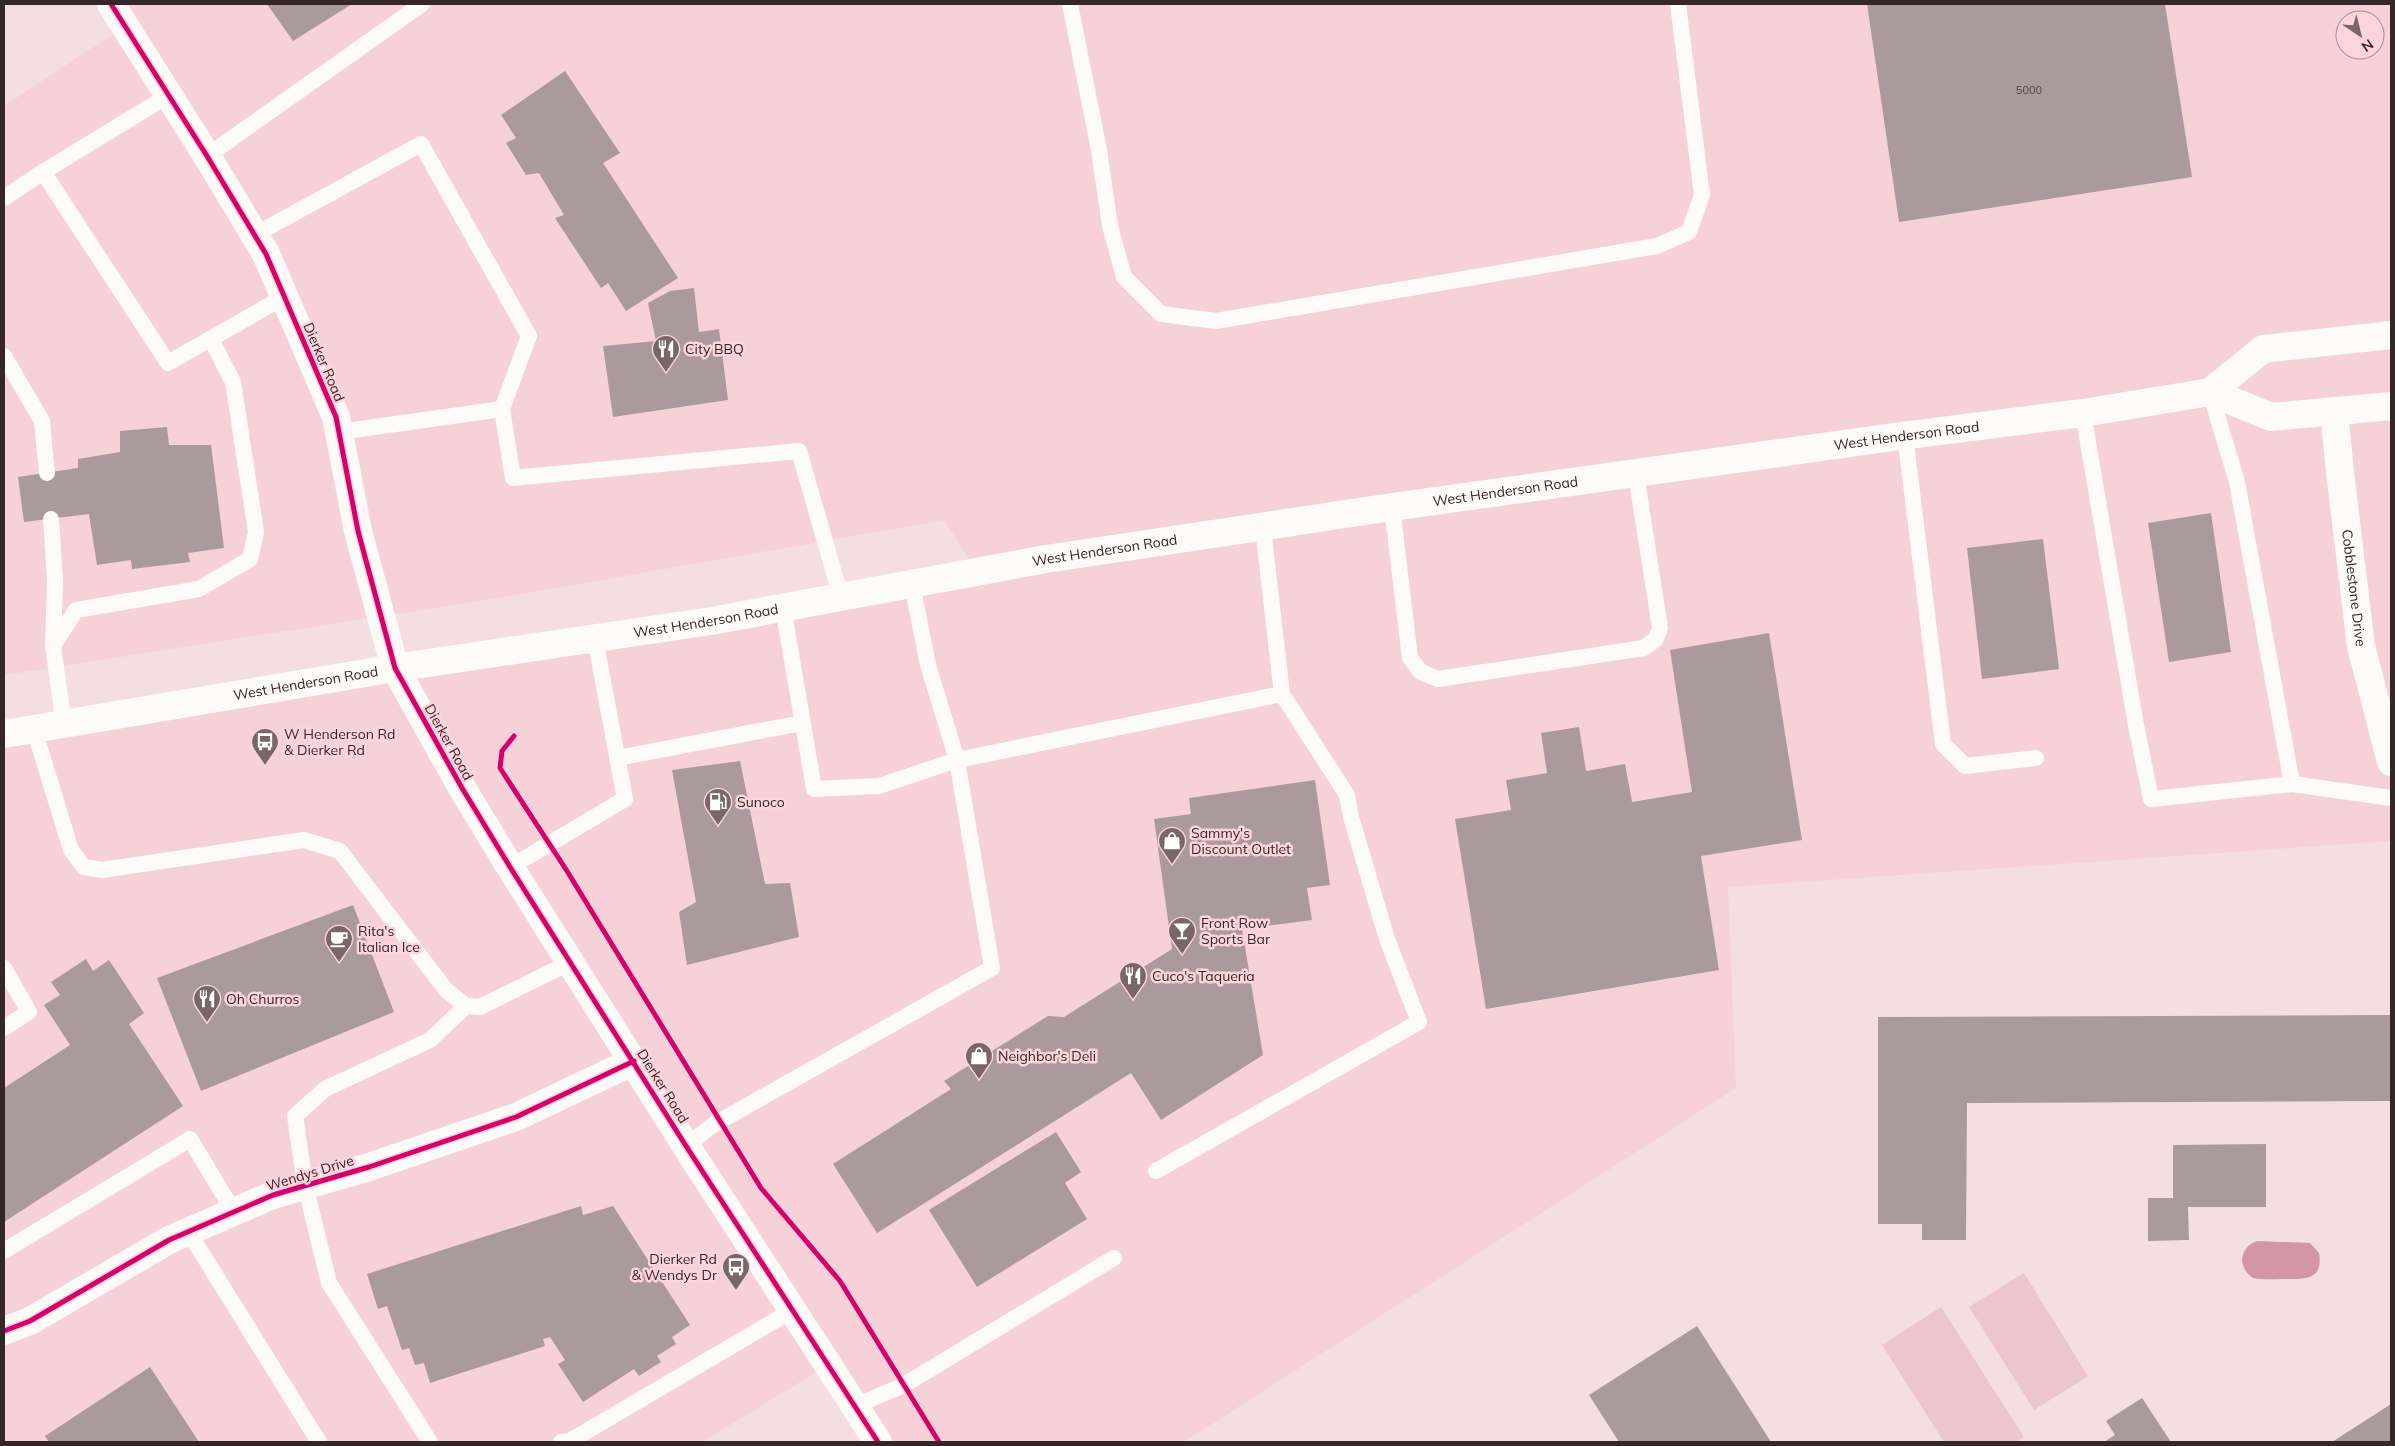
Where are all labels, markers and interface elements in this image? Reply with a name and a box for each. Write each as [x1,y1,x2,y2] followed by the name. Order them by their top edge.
[2335,10,2385,60] north arrow
[2358,35,2377,56] text: N
[2016,83,2043,97] house number: 5000
[299,320,349,404] street label: Dierker Road
[651,334,681,373] restaurant icon: City BBQ
[685,340,744,358] place label: City BBQ
[1833,417,1980,454] street label: West Henderson Road
[1431,472,1579,510] street label: West Henderson Road
[2338,528,2370,648] street label: Cobblestone Drive
[1031,530,1178,570] street label: West Henderson Road
[632,600,780,641] street label: West Henderson Road
[232,662,380,704] street label: West Henderson Road
[421,701,477,783] street label: Dierker Road
[284,725,396,759] place label: W Henderson Rd & Dierker Rd
[250,727,280,766] bus stop icon: W Henderson Rd & Dierker Rd
[703,787,733,826] fuel station icon: Sunoco
[737,793,785,811] place label: Sunoco
[1191,824,1291,858] place label: Sammy's Discount Outlet
[1157,826,1187,865] shop icon: Sammy's Discount Outlet
[1201,914,1271,948] place label: Front Row Sports Bar
[1167,916,1197,955] bar icon: Front Row Sports Bar
[358,922,420,956] place label: Rita's Italian Ice
[324,924,354,963] cafe icon: Rita's Italian Ice
[1118,961,1148,1000] restaurant icon: Cuco's Taqueria
[1152,967,1255,985] place label: Cuco's Taqueria
[192,984,222,1023] restaurant icon: Oh Churros
[226,990,300,1008] place label: Oh Churros
[964,1041,994,1080] shop icon: Neighbor's Deli
[633,1046,693,1126] street label: Dierker Road
[998,1047,1096,1065] place label: Neighbor's Deli
[264,1151,356,1195] street label: Wendys Drive
[632,1250,718,1284] place label: Dierker Rd & Wendys Dr
[721,1252,751,1291] bus stop icon: Dierker Rd & Wendys Dr

